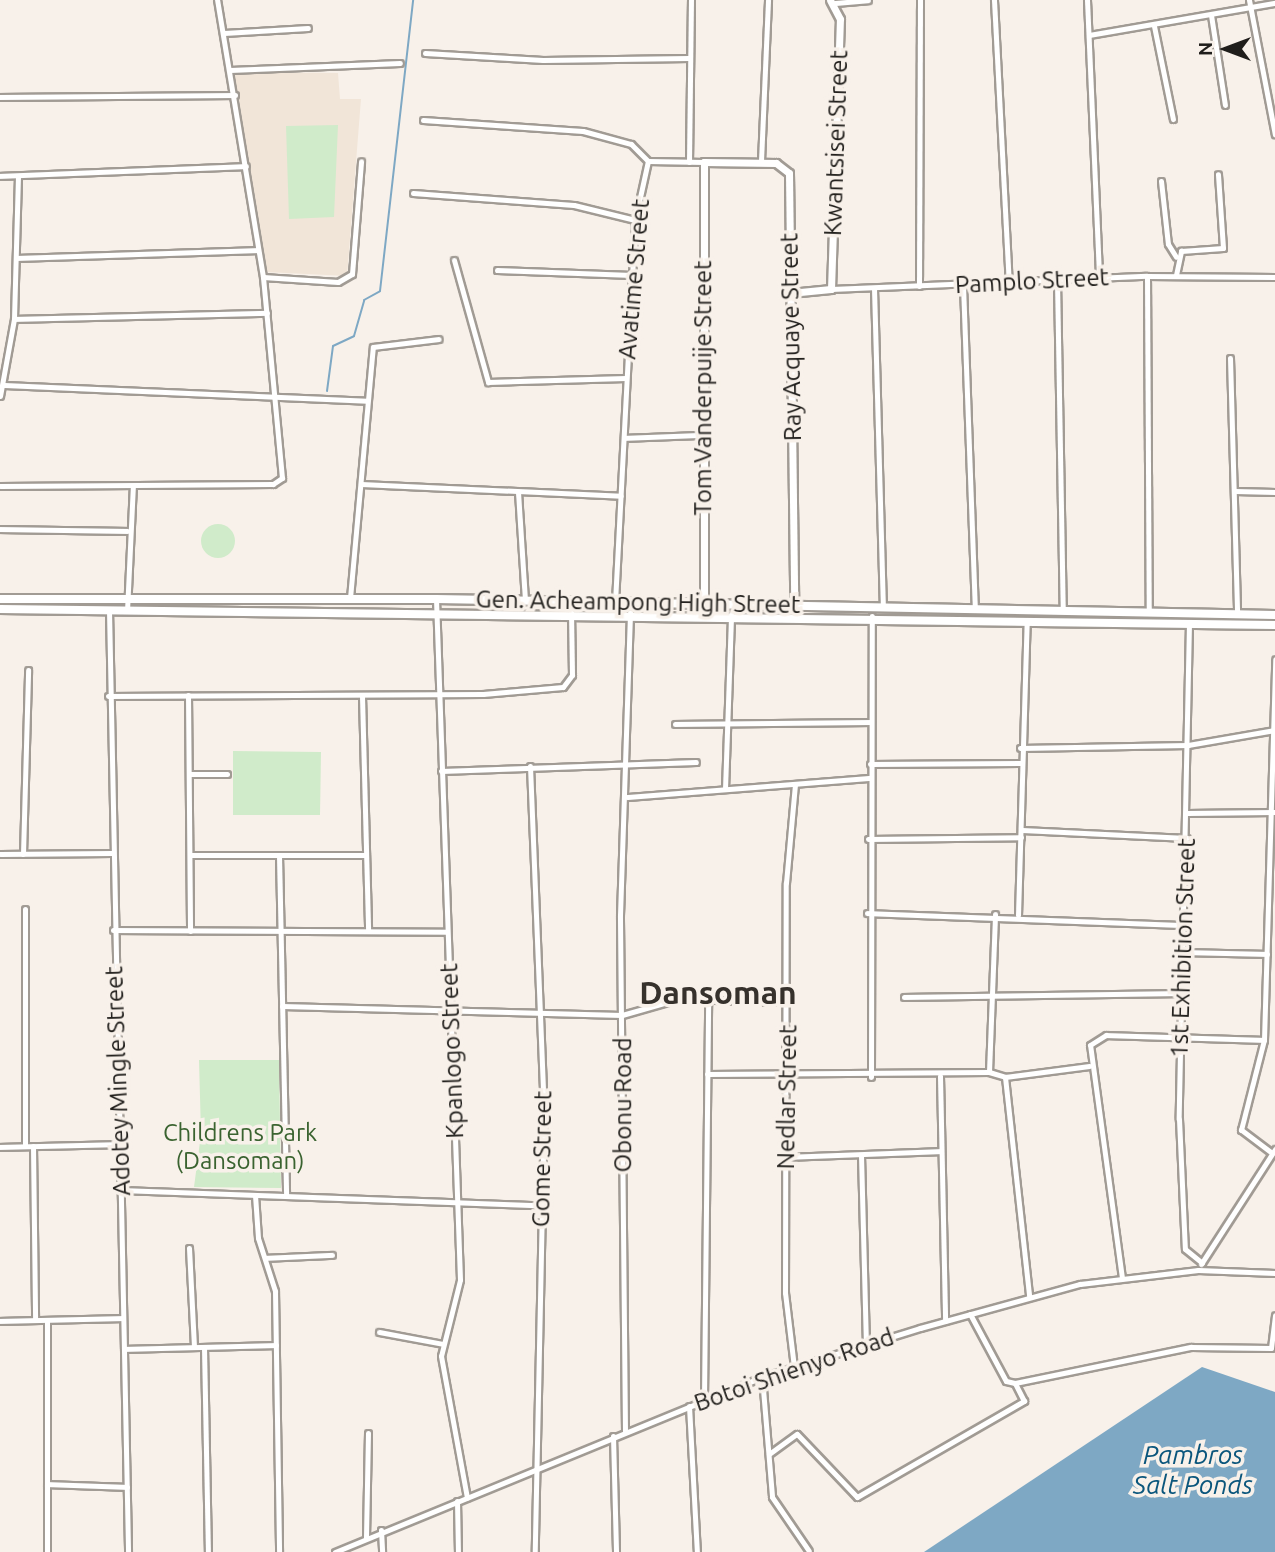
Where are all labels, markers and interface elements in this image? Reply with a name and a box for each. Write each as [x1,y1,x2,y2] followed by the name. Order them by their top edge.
[1191,14,1261,84] north arrow
[1194,42,1216,56] text: N
[818,50,854,236] street label: Kwantsisei Street
[613,198,655,360] street label: Avatime Street
[775,233,807,441] street label: Ray Acquaye Street
[689,261,717,515] street label: Tom Vanderpuije Street
[954,263,1110,299] street label: Pamplo Street
[475,585,801,619] street label: Gen. Acheampong High Street
[1165,838,1201,1058] street label: 1st Exhibition Street
[435,963,469,1139] street label: Kpanlogo Street
[100,966,136,1196] street label: Adotey Mingle Street
[639,973,797,1011] district label: Dansoman
[771,1024,803,1170] street label: Nedlar Street
[609,1038,637,1172] street label: Obonu Road
[526,1091,558,1227] street label: Gome Street
[163,1119,317,1175] park label: Childrens Park (Dansoman)
[690,1322,898,1418] street label: Botoi Shienyo Road
[1133,1439,1253,1500] water label: Pambros Salt Ponds

